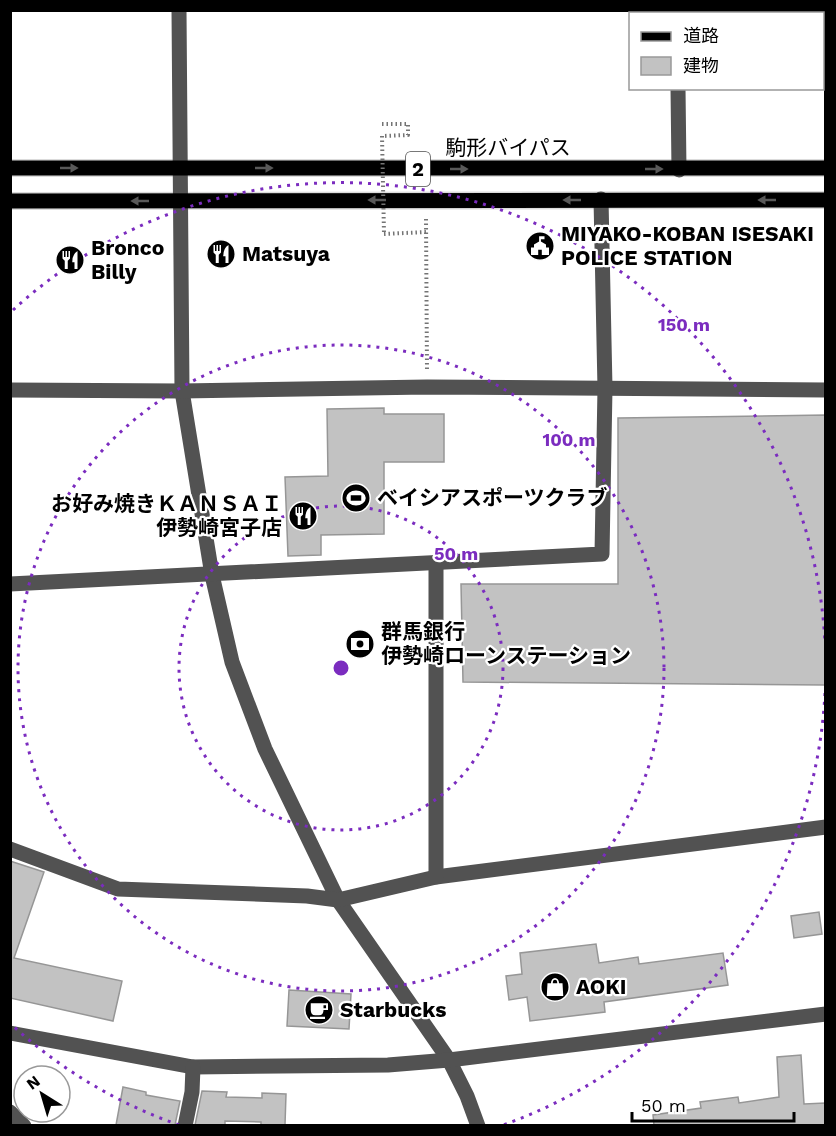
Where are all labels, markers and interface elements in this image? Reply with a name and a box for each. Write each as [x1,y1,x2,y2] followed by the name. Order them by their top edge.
[629,12,824,90] legend
[683,25,719,46] text: 道路
[683,55,719,76] text: 建物
[445,135,571,160] street label: 駒形バイパス
[406,152,430,186] road number: 2
[59,163,78,173] one-way arrow
[254,163,273,173] one-way arrow
[449,164,468,174] one-way arrow
[644,165,663,174] one-way arrow
[563,195,582,204] one-way arrow
[758,195,777,205] one-way arrow
[131,196,150,206] one-way arrow
[368,196,387,205] one-way arrow
[561,221,814,270] place label: MIYAKO-KOBAN ISESAKI POLICE STATION
[524,230,556,262] public building icon: MIYAKO-KOBAN ISESAKI POLICE STATION
[91,235,164,284] place label: Bronco Billy
[205,238,237,270] restaurant icon: Matsuya
[242,241,331,266] place label: Matsuya
[54,244,86,276] restaurant icon: Bronco Billy
[658,314,710,335] text: 150 m
[542,429,596,450] text: 100 m
[340,482,372,514] sports icon: ベイシアスポーツクラブ
[377,485,608,510] place label: ベイシアスポーツクラブ
[51,491,282,540] place label: お好み焼きＫＡＮＳＡＩ 伊勢崎宮子店
[287,500,319,532] restaurant icon: お好み焼きＫＡＮＳＡＩ 伊勢崎宮子店
[434,543,478,564] text: 50 m
[381,619,631,668] place label: 群馬銀行 伊勢崎ローンステーション
[344,628,376,660] bank icon: 群馬銀行 伊勢崎ローンステーション
[331,658,351,678] centre of rings
[539,971,571,1003] shop icon: AOKI
[576,974,626,999] place label: AOKI
[303,994,335,1026] cafe icon: Starbucks
[340,997,446,1022] place label: Starbucks
[12,1064,72,1124] north arrow
[23,1071,44,1094] text: N
[632,1085,794,1123] scale bar
[641,1095,686,1116] text: 50 m

